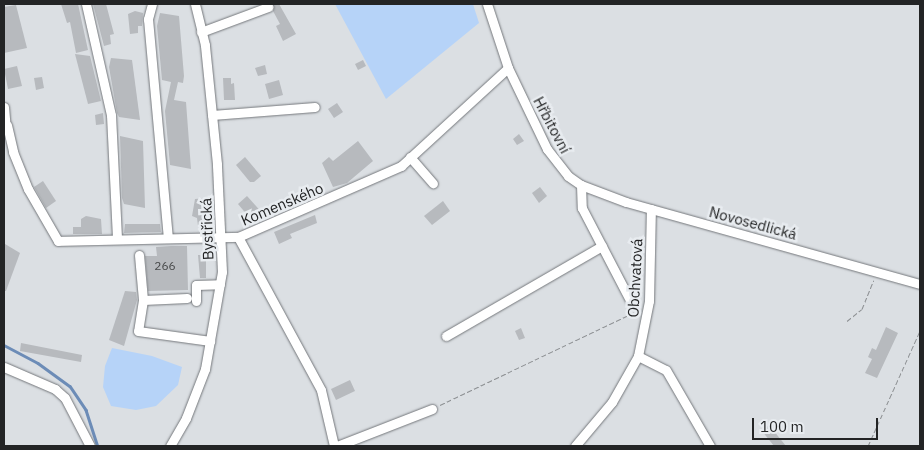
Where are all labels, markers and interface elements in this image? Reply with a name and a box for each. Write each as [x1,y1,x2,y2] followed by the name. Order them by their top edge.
[530,94,574,156] street label: Hřbitovní
[238,179,326,229] street label: Komenského
[197,198,217,260] street label: Bystřická
[707,203,799,243] street label: Novosedlická
[624,238,646,318] street label: Obchvatová
[154,259,176,273] house number: 266
[754,408,880,440] scale bar
[760,417,804,436] text: 100 m

